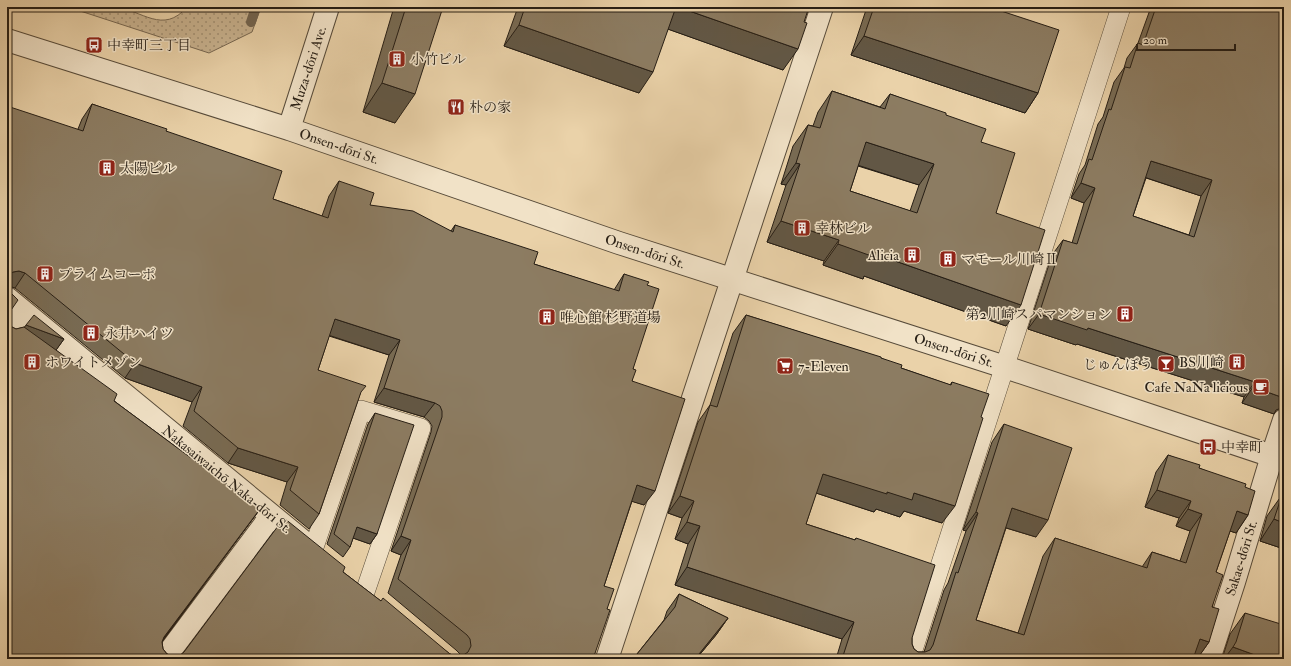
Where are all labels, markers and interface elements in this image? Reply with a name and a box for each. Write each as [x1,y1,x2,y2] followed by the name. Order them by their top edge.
[287,24,330,112] street label: Muza-dōri Ave.
[1137,26,1235,52] scale bar
[1143,33,1168,48] text: 20 m
[84,35,104,55] bus stop icon: 中幸町三丁目
[107,37,191,54] place label: 中幸町三丁目
[387,49,407,69] building icon: 小竹ビル
[410,51,466,68] place label: 小竹ビル
[446,97,466,117] restaurant icon: 朴の家
[469,99,511,116] place label: 朴の家
[297,125,381,168] street label: Onsen-dōri St.
[97,158,117,178] building icon: 太陽ビル
[120,160,176,177] place label: 太陽ビル
[792,218,812,238] building icon: 幸林ビル
[815,220,871,237] place label: 幸林ビル
[603,231,687,272] street label: Onsen-dōri St.
[902,245,922,265] building icon: Alicia
[867,247,899,264] place label: Alicia
[938,249,958,269] building icon: マモール川崎Ⅱ
[961,251,1058,268] place label: マモール川崎Ⅱ
[35,264,55,284] building icon: プライムコーポ
[58,266,156,283] place label: プライムコーポ
[1115,304,1135,324] building icon: 第2川崎スパマンション
[966,306,1112,323] place label: 第2川崎スパマンション
[537,307,557,327] building icon: 唯心館 杉野道場
[560,309,661,326] place label: 唯心館 杉野道場
[81,323,101,343] building icon: 永井ハイツ
[104,325,174,342] place label: 永井ハイツ
[912,330,996,371] street label: Onsen-dōri St.
[22,352,42,372] building icon: ホワイトメゾン
[1227,352,1247,372] building icon: BS川崎
[45,354,142,371] place label: ホワイトメゾン
[1156,354,1176,374] bar icon: じゅんぼう
[1179,354,1224,371] place label: BS川崎
[775,356,795,376] supermarket icon: 7-Eleven
[1083,356,1153,373] place label: じゅんぼう
[798,358,849,375] place label: 7-Eleven
[1251,377,1271,397] cafe icon: Cafe NaNa licious
[1144,379,1248,396] place label: Cafe NaNa licious
[158,422,295,537] street label: Nakasaiwaichō Naka-dōri St.
[1198,437,1218,457] bus stop icon: 中幸町
[1221,439,1263,456] place label: 中幸町
[1222,518,1261,598] street label: Sakae-dōri St.

